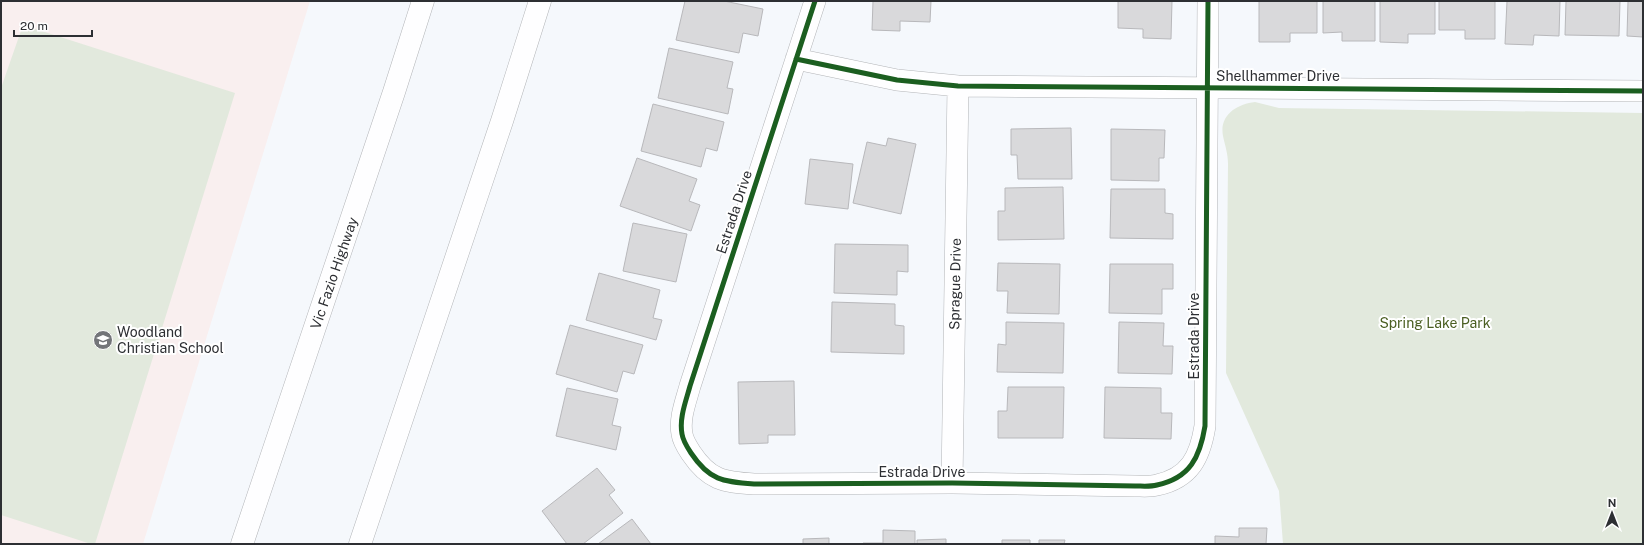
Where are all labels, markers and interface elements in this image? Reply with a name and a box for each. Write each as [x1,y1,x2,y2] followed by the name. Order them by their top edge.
[14,12,92,38] scale bar
[20,19,48,33] text: 20 m
[1216,68,1340,84] street label: Shellhammer Drive
[713,168,755,256] street label: Estrada Drive
[307,214,361,331] street label: Vic Fazio Highway
[946,238,964,330] street label: Sprague Drive
[1186,293,1202,379] street label: Estrada Drive
[1379,315,1491,331] park label: Spring Lake Park
[117,324,224,356] place label: Woodland Christian School
[92,329,114,351] school or university icon: Woodland Christian School
[879,464,965,480] street label: Estrada Drive
[1592,493,1632,533] north arrow
[1608,497,1616,509] text: N

